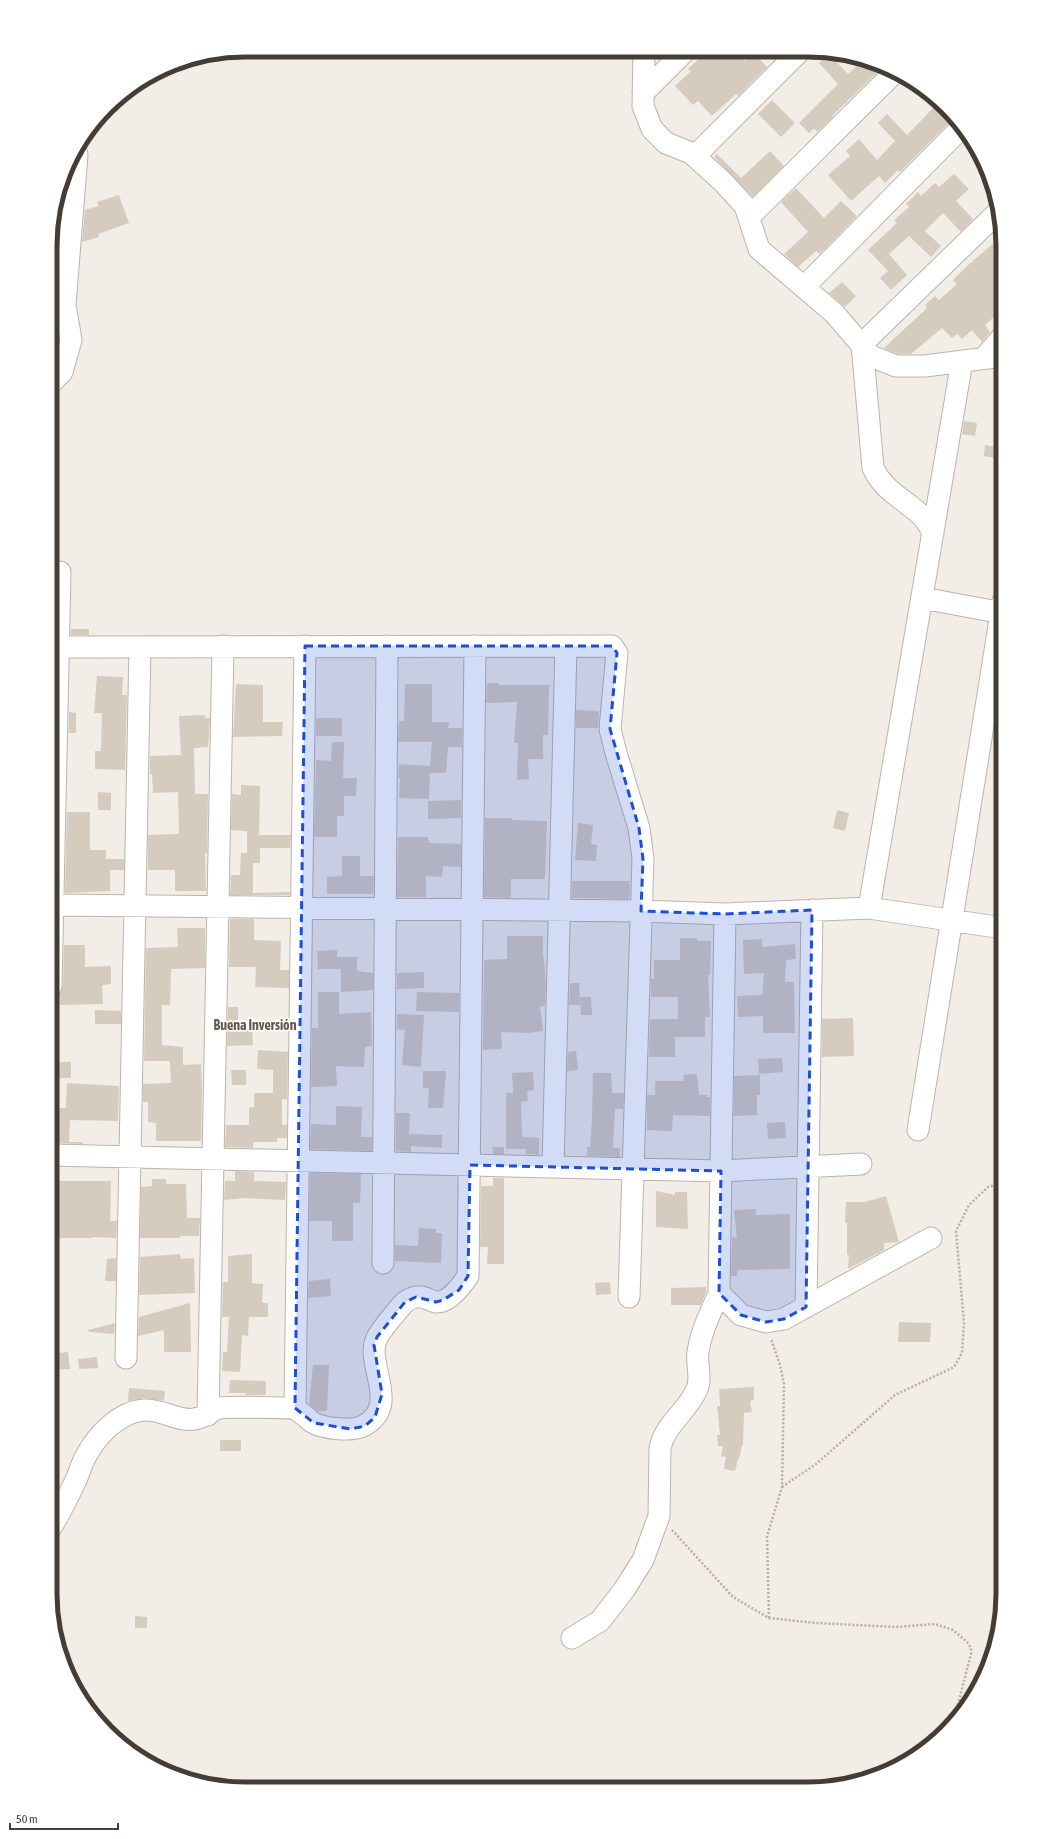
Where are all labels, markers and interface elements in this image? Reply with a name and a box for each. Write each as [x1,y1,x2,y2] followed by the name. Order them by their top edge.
[214,1017,297,1033] district label: Buena Inversión
[10,1805,118,1831] scale bar
[16,1812,38,1826] text: 50 m

